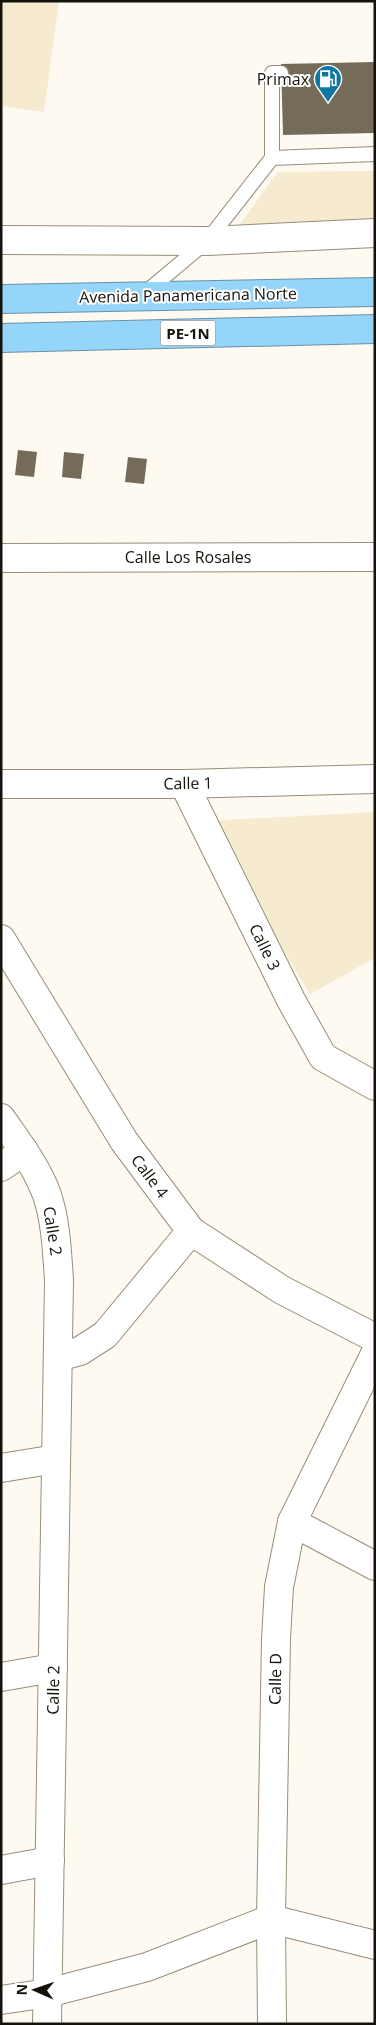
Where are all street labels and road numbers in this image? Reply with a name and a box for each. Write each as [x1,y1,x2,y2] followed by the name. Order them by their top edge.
[79,282,297,308] street label: Avenida Panamericana Norte
[160,320,216,346] road number: PE-1N
[125,546,251,568] street label: Calle Los Rosales
[163,772,213,794] street label: Calle 1
[244,920,286,974] street label: Calle 3
[126,1150,174,1202] street label: Calle 4
[38,1205,68,1257] street label: Calle 2
[264,1653,286,1705] street label: Calle D
[42,1665,64,1715] street label: Calle 2

